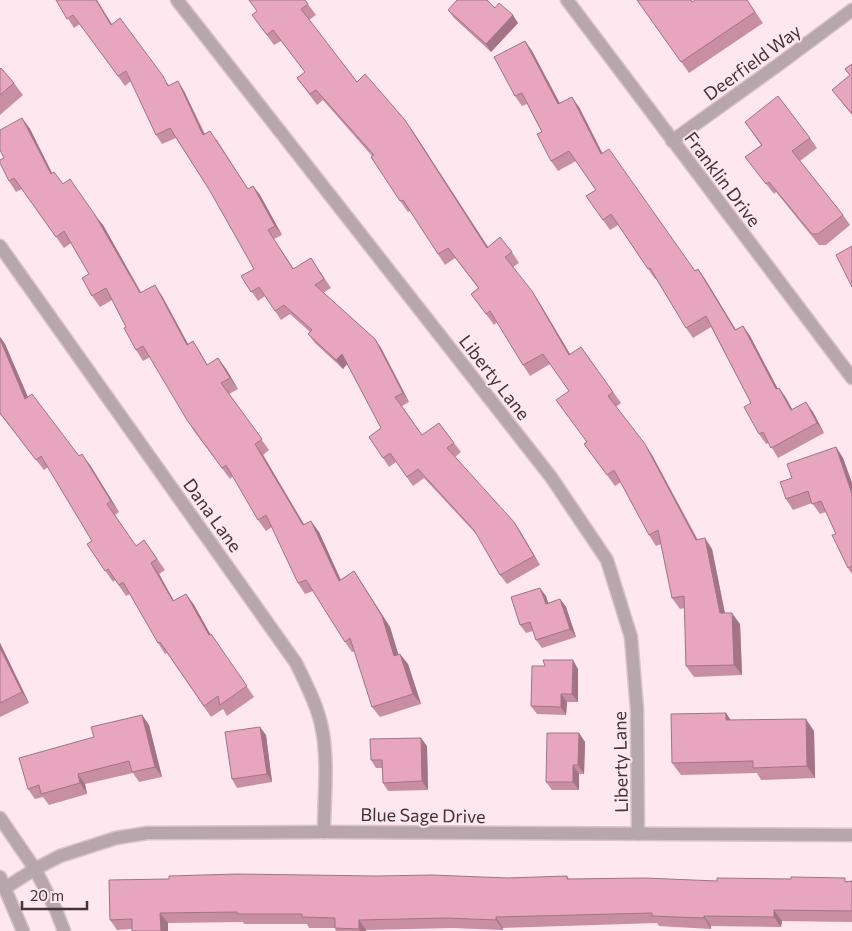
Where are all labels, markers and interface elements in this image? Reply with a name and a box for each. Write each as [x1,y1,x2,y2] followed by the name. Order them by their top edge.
[699,19,805,105] street label: Deerfield Way
[680,127,766,231] street label: Franklin Drive
[455,330,535,424] street label: Liberty Lane
[179,474,247,556] street label: Dana Lane
[608,711,632,813] street label: Liberty Lane
[360,803,486,827] street label: Blue Sage Drive
[22,878,88,910] scale bar
[30,886,64,904] text: 20 m

